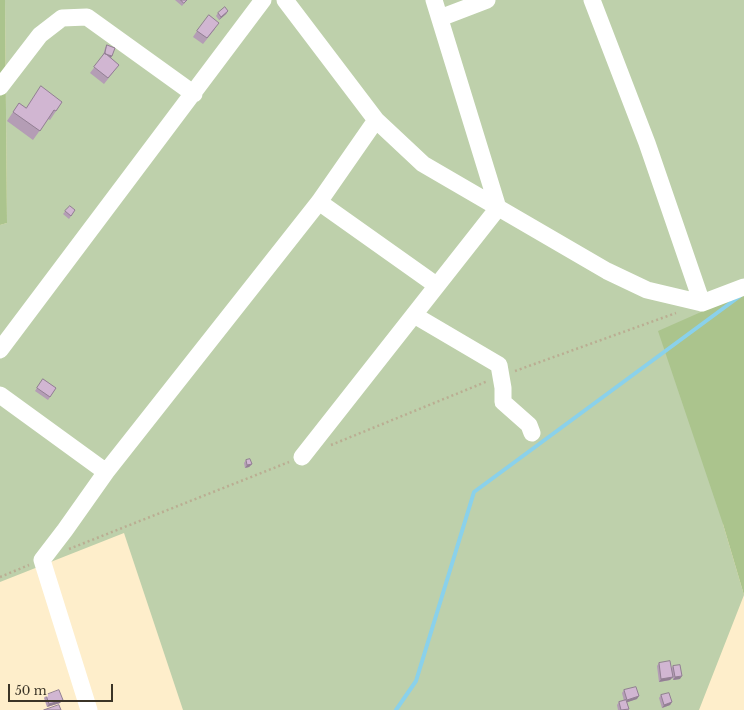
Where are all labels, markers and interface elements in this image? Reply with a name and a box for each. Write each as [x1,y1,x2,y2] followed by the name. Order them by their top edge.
[10,676,115,702] scale bar
[15,683,47,698] text: 50 m

